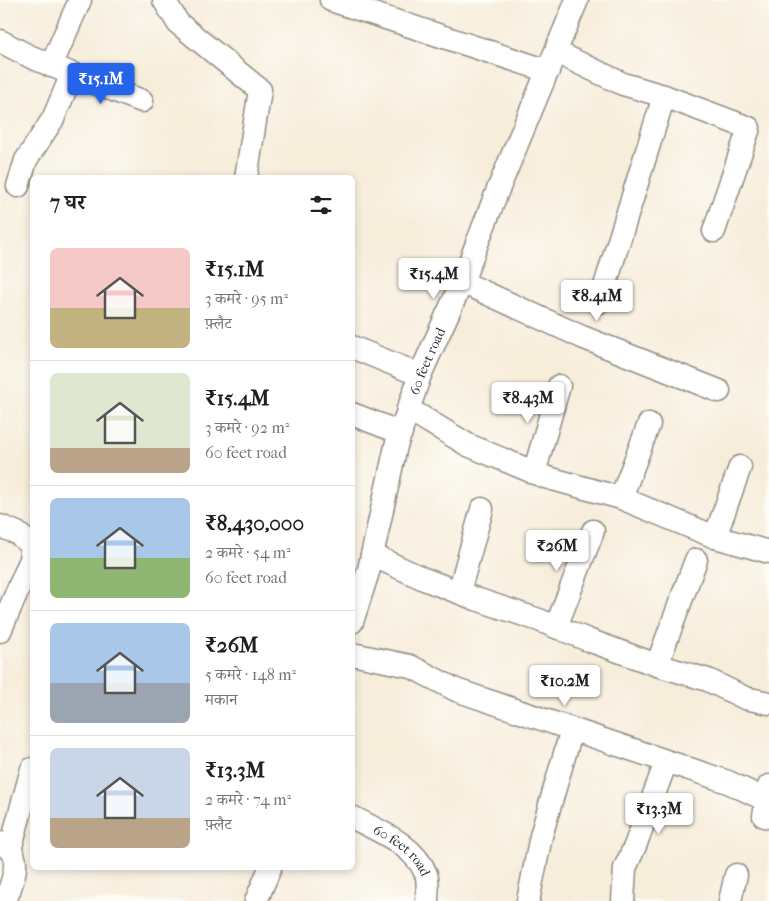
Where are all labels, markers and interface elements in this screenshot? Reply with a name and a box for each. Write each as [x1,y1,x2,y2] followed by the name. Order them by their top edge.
[60,62,142,105] pin: ₹15.1M
[78,69,124,88] text: ₹15.1M
[50,190,86,214] text: 7 घर
[307,191,335,219] icon: filters
[205,257,264,281] text: ₹15.1M
[393,258,475,300] pin: ₹15.4M
[409,264,459,283] text: ₹15.4M
[90,268,150,328] icon: home
[556,280,638,322] pin: ₹8.41M
[572,286,622,305] text: ₹8.41M
[205,289,288,308] text: 3 कमरे · 95 m²
[205,314,232,333] text: फ़्लैट
[405,324,449,397] street label: 60 feet road
[487,382,569,424] pin: ₹8.43M
[205,386,270,410] text: ₹15.4M
[502,388,554,407] text: ₹8.43M
[90,393,150,453] icon: home
[205,418,289,437] text: 3 कमरे · 92 m²
[205,443,287,462] text: 60 feet road
[205,511,304,535] text: ₹8,430,000
[90,518,150,578] icon: home
[527,530,587,572] pin: ₹26M
[537,536,577,555] text: ₹26M
[205,543,291,562] text: 2 कमरे · 54 m²
[205,568,287,587] text: 60 feet road
[205,633,258,657] text: ₹26M
[90,643,150,703] icon: home
[524,664,606,707] pin: ₹10.2M
[205,665,296,684] text: 5 कमरे · 148 m²
[540,671,590,690] text: ₹10.2M
[205,690,237,709] text: मकान
[205,758,265,782] text: ₹13.3M
[90,768,150,828] icon: home
[205,790,291,809] text: 2 कमरे · 74 m²
[618,792,700,835] pin: ₹13.3M
[636,799,682,818] text: ₹13.3M
[205,815,232,834] text: फ़्लैट
[370,821,434,879] street label: 60 feet road

